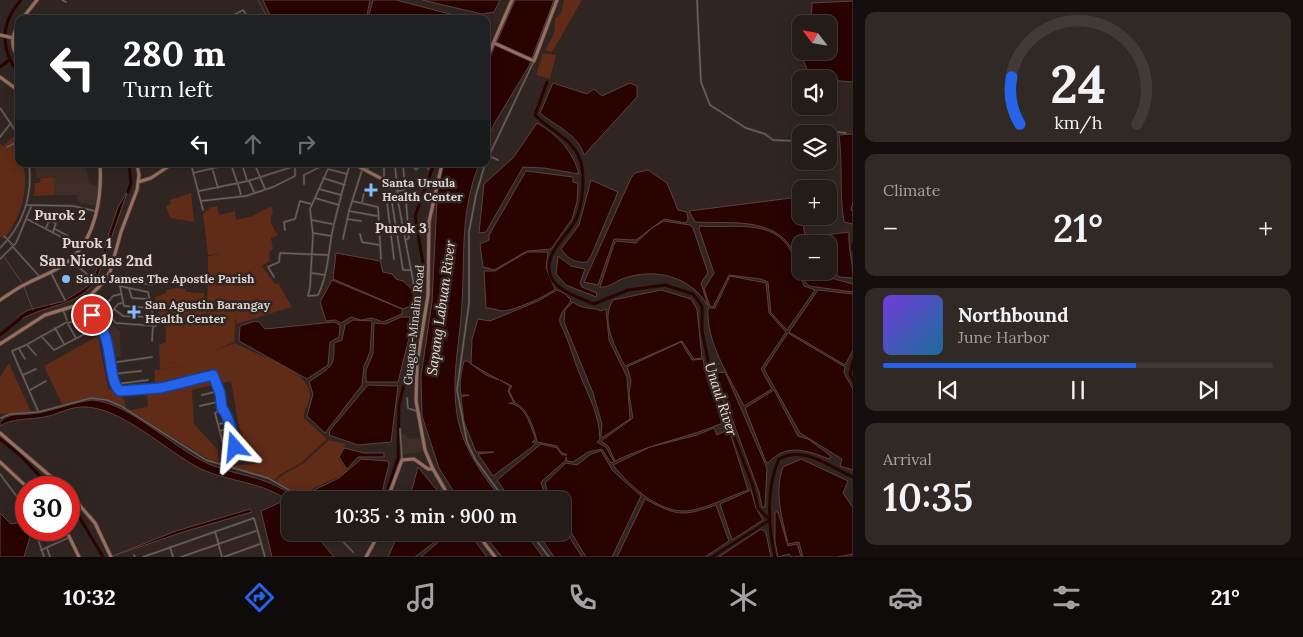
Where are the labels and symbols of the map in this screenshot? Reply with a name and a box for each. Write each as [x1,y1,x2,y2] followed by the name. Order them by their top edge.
[792,15,838,60] north arrow
[382,175,463,204] place label: Santa Ursula Health Center
[364,183,378,197] marker: Santa Ursula Health Center
[34,206,86,224] district label: Purok 2
[375,219,427,237] district label: Purok 3
[62,234,112,252] district label: Purok 1
[423,239,459,376] water label: Sapang Labuan River
[40,251,153,270] district label: San Nicolas 2nd
[400,264,427,386] street label: Guagua-Minalin Road
[76,271,255,286] place label: Saint James The Apostle Parish
[60,273,72,285] marker: Saint James The Apostle Parish
[71,294,113,336] pin
[145,297,270,326] place label: San Agustin Barangay Health Center
[127,305,141,319] marker: San Agustin Barangay Health Center
[701,360,742,439] water label: Unaul River
[208,420,260,472] position arrow
[15,476,80,541] speed limit sign: 30

